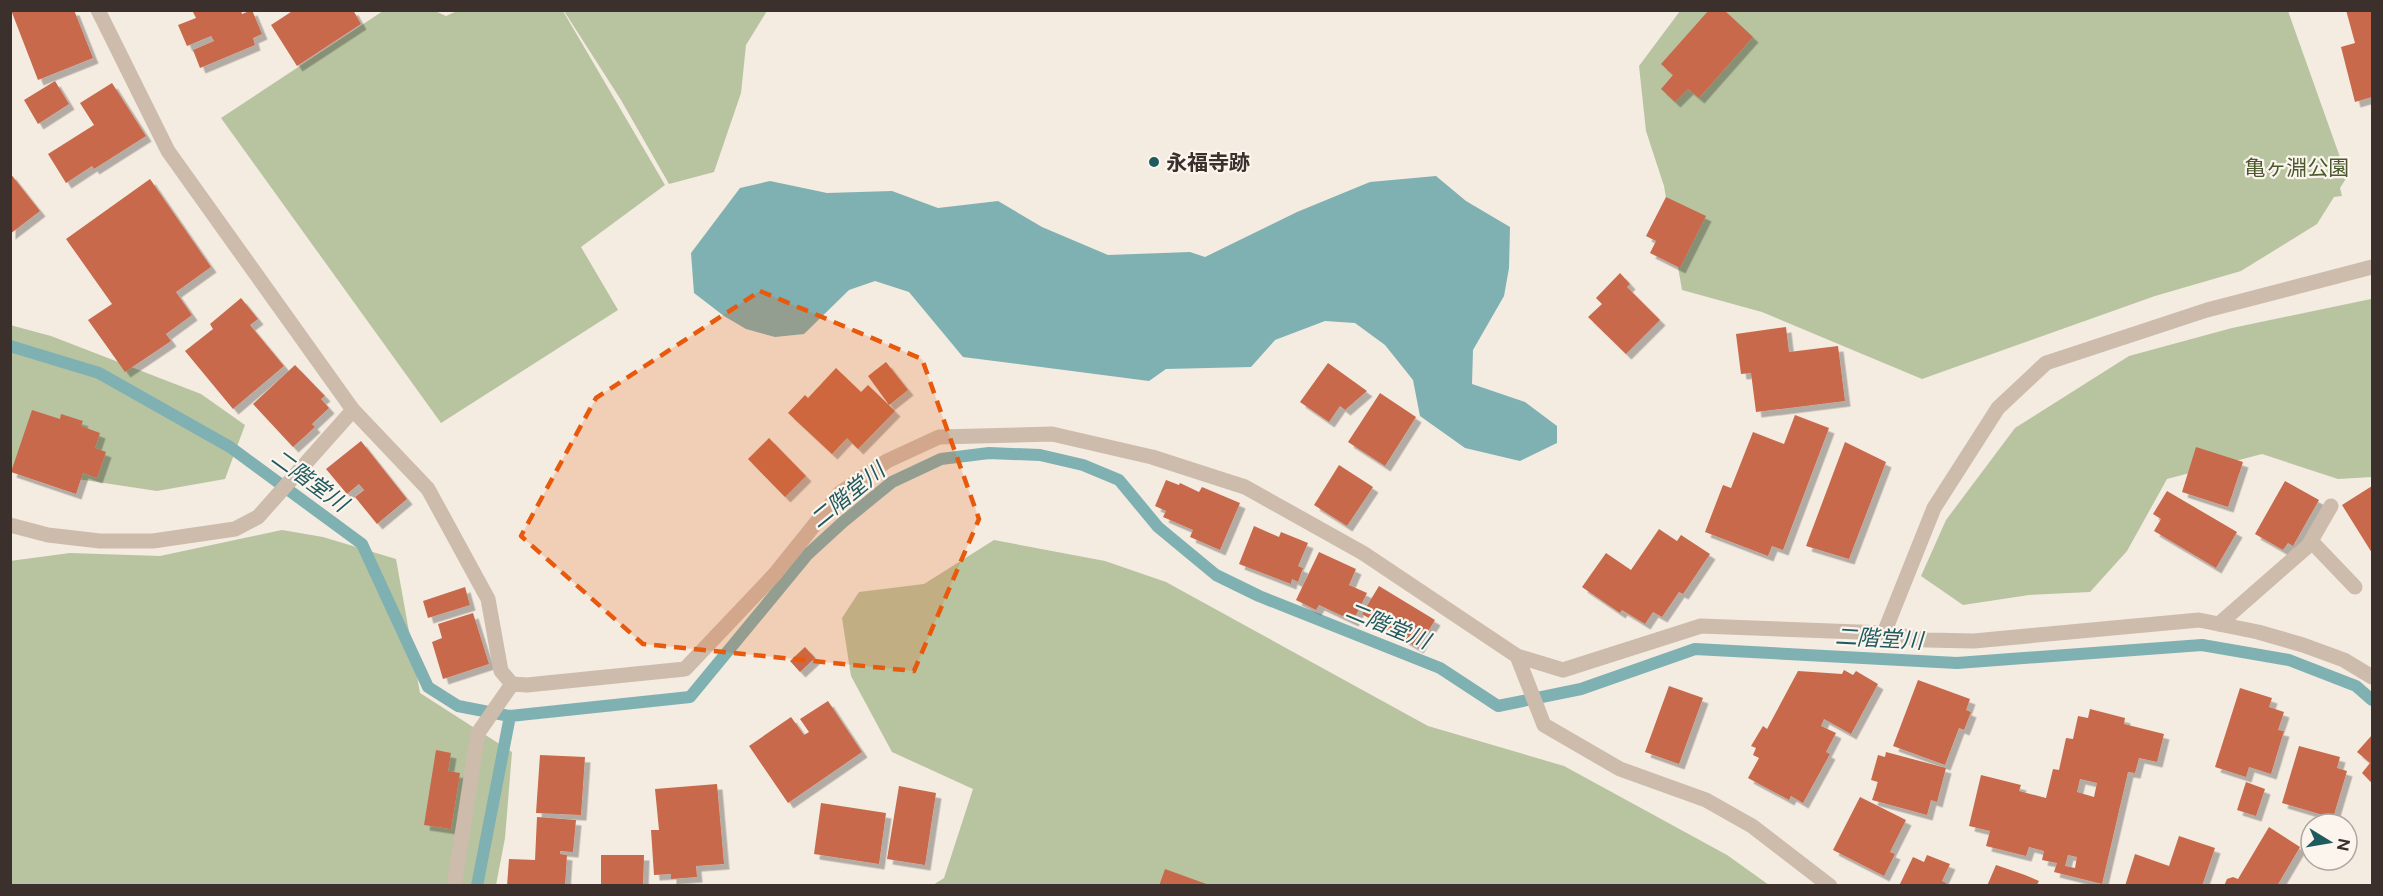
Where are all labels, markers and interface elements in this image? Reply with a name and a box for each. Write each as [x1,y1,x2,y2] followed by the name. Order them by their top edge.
[1166,150,1250,175] place label: 永福寺跡
[1147,155,1161,169] marker: 永福寺跡
[2245,155,2350,180] park label: 亀ヶ淵公園
[267,444,355,518] water label: 二階堂川
[805,456,891,533] water label: 二階堂川
[1342,596,1436,654] water label: 二階堂川
[1834,623,1926,653] water label: 二階堂川
[2299,812,2359,872] north arrow
[2333,837,2354,853] text: N

